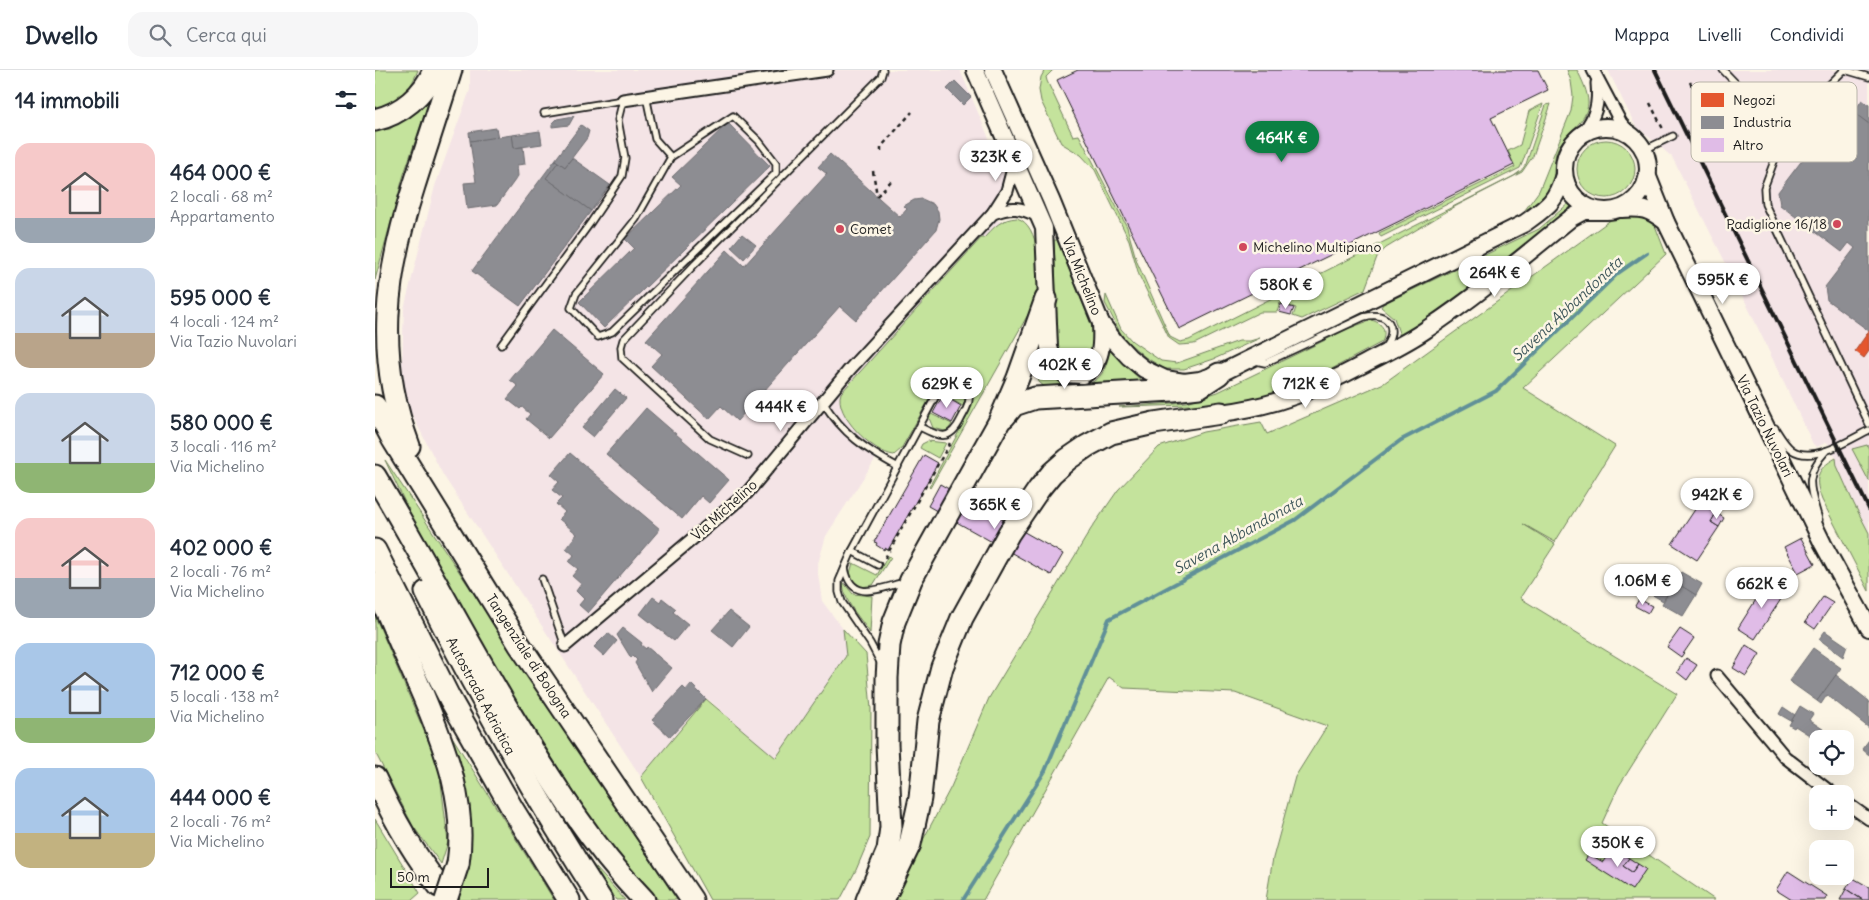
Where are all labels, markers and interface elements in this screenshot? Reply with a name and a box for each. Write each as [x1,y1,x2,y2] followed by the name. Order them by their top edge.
[128,12,478,57] search box
[25,20,98,50] text: Dwello
[146,21,174,49] icon: search
[186,23,267,47] text: Cerca qui
[1614,23,1669,46] text: Mappa
[1697,23,1742,46] text: Livelli
[1770,23,1844,46] text: Condividi
[1691,82,1857,162] legend
[332,86,360,114] icon: filters
[15,87,120,114] text: 14 immobili
[1733,91,1776,109] text: Negozi
[1733,113,1791,131] text: Industria
[1241,121,1323,163] pin: 464K €
[1256,127,1308,147] text: 464K €
[1733,136,1763,154] text: Altro
[955,140,1037,182] pin: 323K €
[971,146,1021,166] text: 323K €
[170,159,271,186] text: 464 000 €
[55,163,115,223] icon: home
[170,186,273,206] text: 2 locali · 68 m²
[170,206,275,226] text: Appartamento
[1726,215,1827,233] place label: Padiglione 16/18
[1831,218,1843,230] marker: Padiglione 16/18
[850,220,892,238] place label: Comet
[834,223,846,235] marker: Comet
[1058,234,1106,318] street label: Via Michelino
[1253,238,1381,256] place label: Michelino Multipiano
[1237,241,1249,253] marker: Michelino Multipiano
[1507,251,1627,365] water label: Savena Abbandonata
[1454,256,1536,298] pin: 264K €
[1469,262,1521,282] text: 264K €
[1682,262,1764,305] pin: 595K €
[1245,268,1327,310] pin: 580K €
[1697,269,1749,289] text: 595K €
[1260,274,1312,294] text: 580K €
[170,284,271,311] text: 595 000 €
[55,288,115,348] icon: home
[170,311,279,331] text: 4 locali · 124 m²
[170,331,297,351] text: Via Tazio Nuvolari
[1024,348,1106,390] pin: 402K €
[1039,354,1091,374] text: 402K €
[906,366,988,409] pin: 629K €
[1265,366,1347,409] pin: 712K €
[1733,372,1797,480] street label: Via Tazio Nuvolari
[921,373,973,393] text: 629K €
[1283,373,1329,393] text: 712K €
[740,390,822,432] pin: 444K €
[755,396,807,416] text: 444K €
[170,409,273,436] text: 580 000 €
[55,413,115,473] icon: home
[170,436,277,456] text: 3 locali · 116 m²
[170,456,264,476] text: Via Michelino
[687,476,761,544] street label: Via Michelino
[1676,478,1758,520] pin: 942K €
[1691,484,1743,504] text: 942K €
[954,488,1036,530] pin: 365K €
[1170,490,1307,578] water label: Savena Abbandonata
[969,494,1021,514] text: 365K €
[170,534,272,561] text: 402 000 €
[55,538,115,598] icon: home
[170,561,271,581] text: 2 locali · 76 m²
[1597,564,1689,606] pin: 1.06M €
[1721,566,1803,609] pin: 662K €
[1615,570,1671,590] text: 1.06M €
[1736,573,1788,593] text: 662K €
[170,581,264,601] text: Via Michelino
[482,591,576,721] street label: Tangenziale di Bologna
[442,634,520,758] street label: Autostrada Adriatica
[170,659,265,686] text: 712 000 €
[55,663,115,723] icon: home
[170,686,280,706] text: 5 locali · 138 m²
[170,706,264,726] text: Via Michelino
[1809,730,1854,885] map controls
[1809,730,1854,775] button: locate
[170,784,271,811] text: 444 000 €
[1809,785,1854,830] button: +
[55,788,115,848] icon: home
[170,811,271,831] text: 2 locali · 76 m²
[1577,826,1659,868] pin: 350K €
[170,831,264,851] text: Via Michelino
[1592,832,1644,852] text: 350K €
[1809,840,1854,885] button: −
[390,865,489,888] scale bar
[397,868,430,886] text: 50 m

